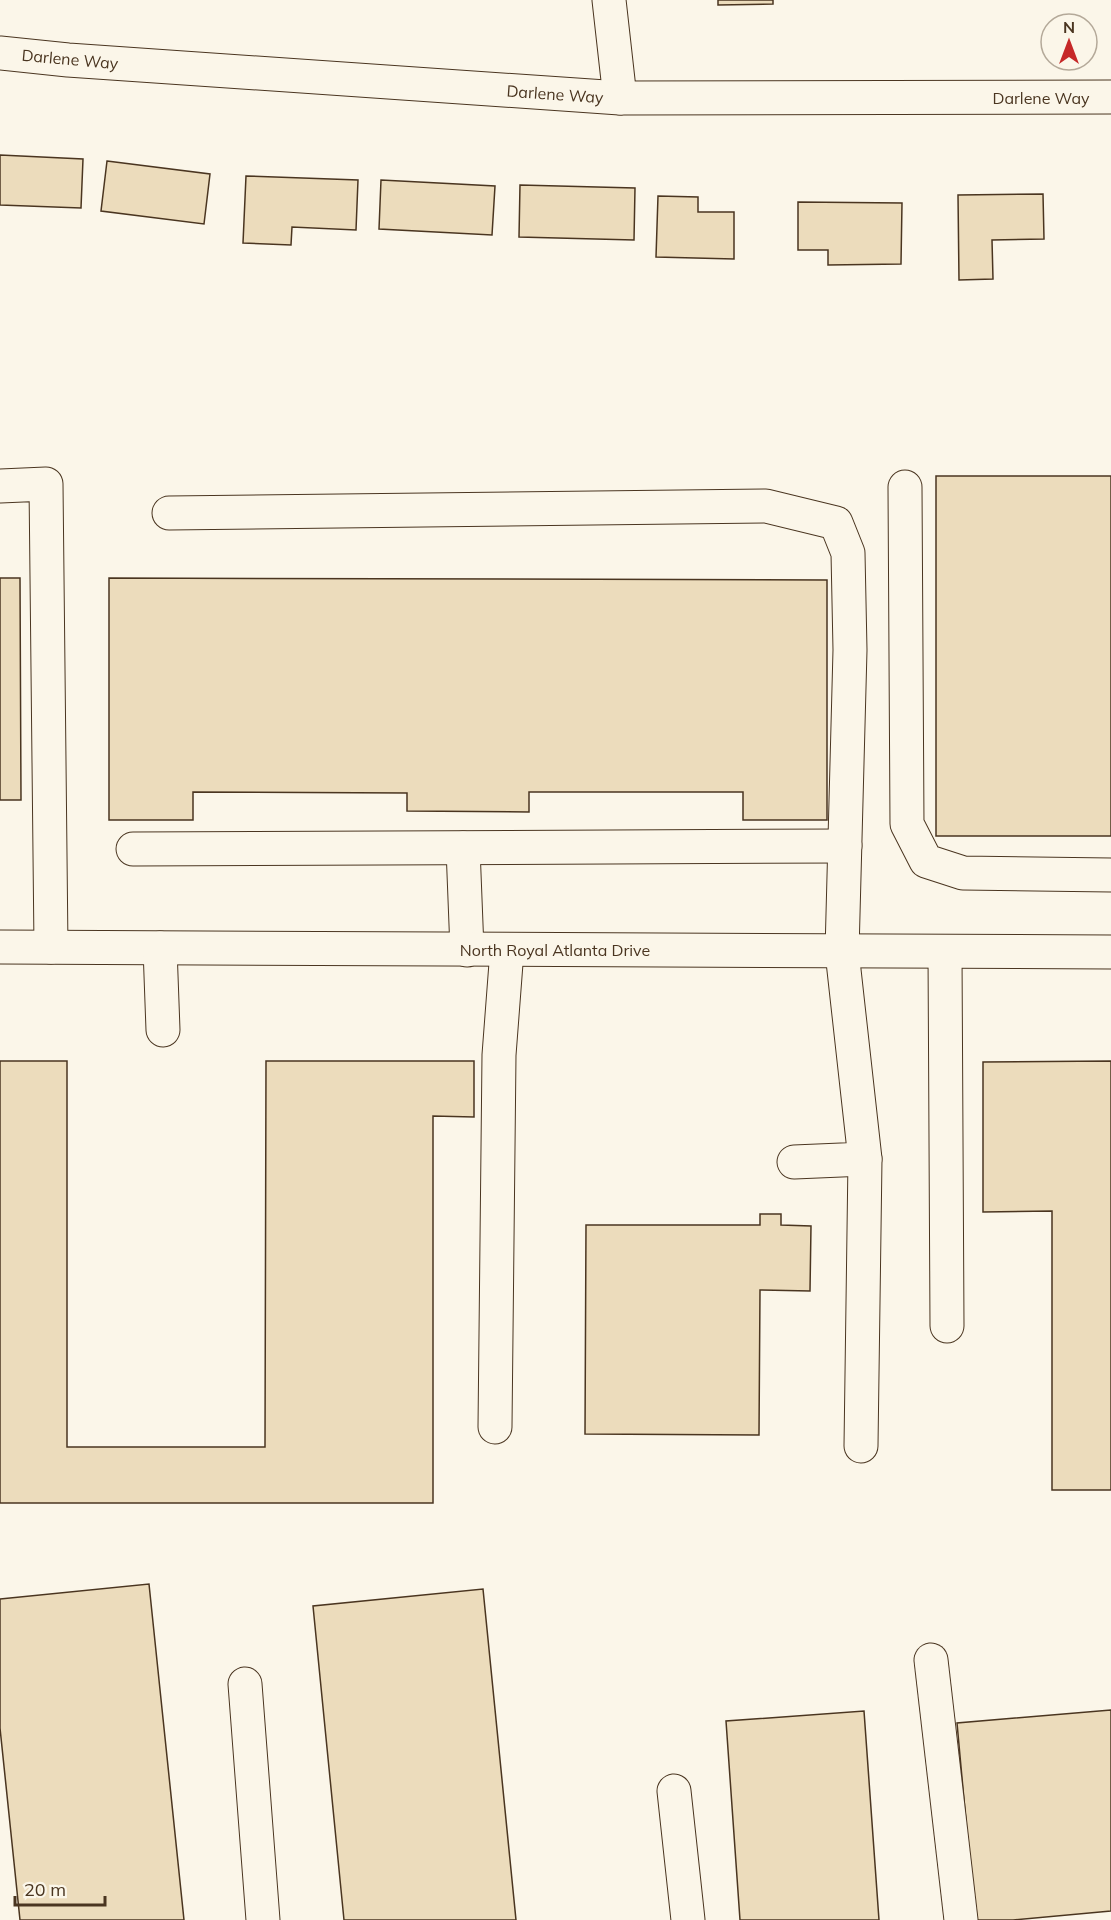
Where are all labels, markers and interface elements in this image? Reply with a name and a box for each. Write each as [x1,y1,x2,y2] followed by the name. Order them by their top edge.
[1039,12,1099,72] north arrow
[1063,17,1075,37] text: N
[21,45,120,73] street label: Darlene Way
[506,81,605,107] street label: Darlene Way
[992,88,1090,108] street label: Darlene Way
[460,940,650,960] street label: North Royal Atlanta Drive
[15,1869,105,1907] scale bar
[24,1878,66,1901] text: 20 m

